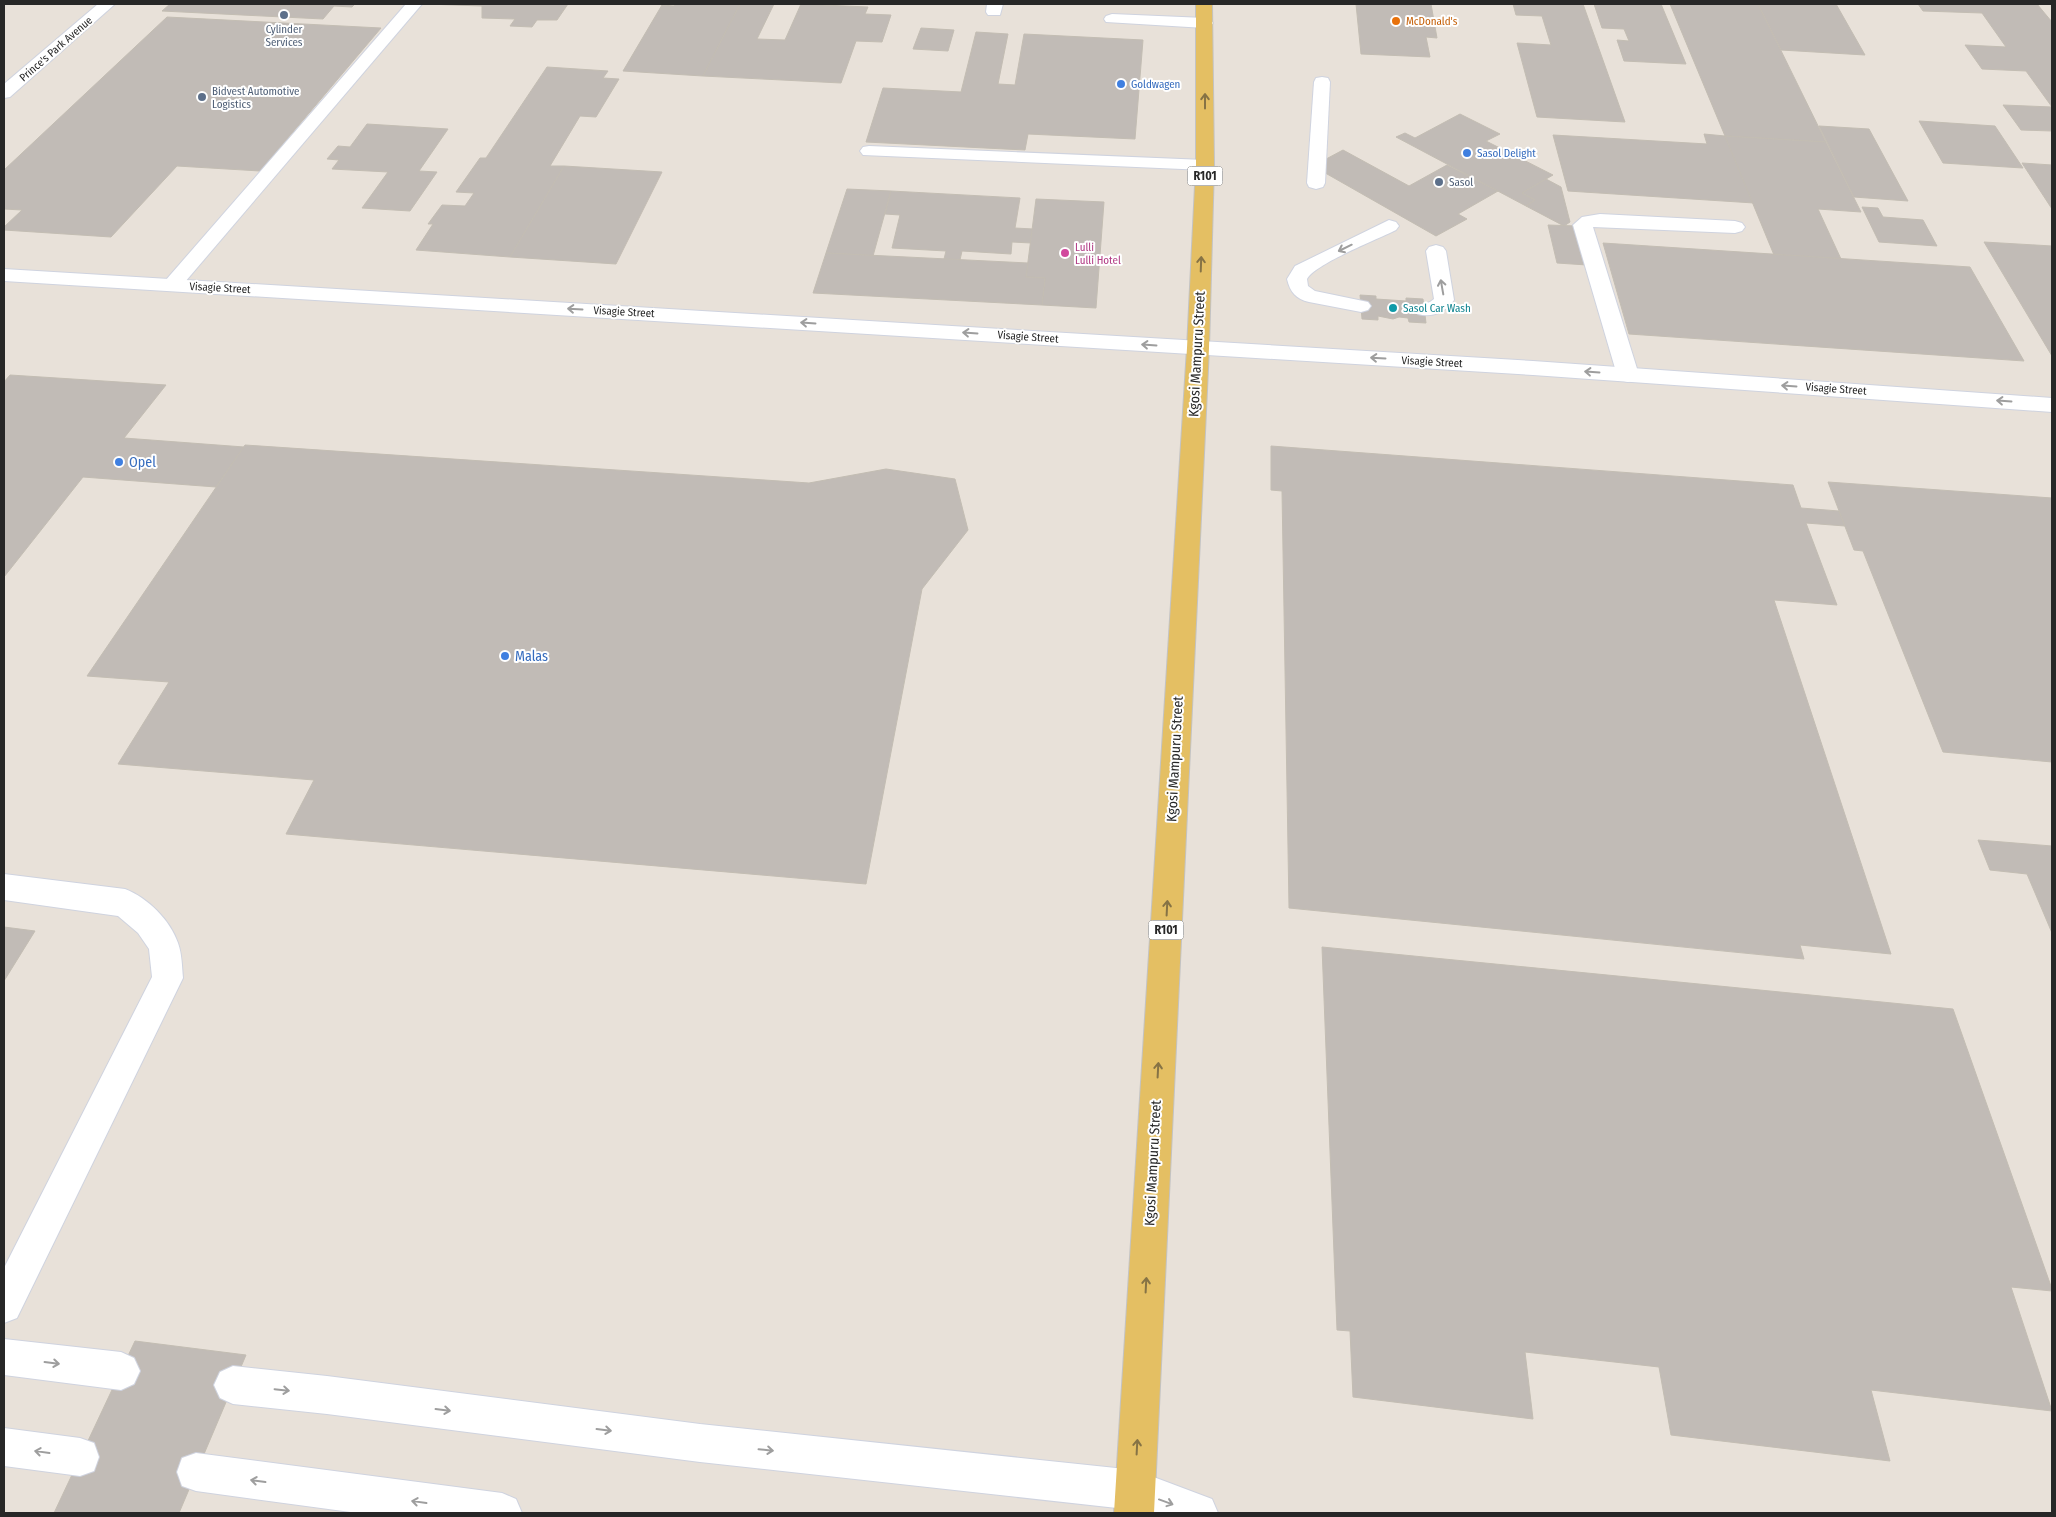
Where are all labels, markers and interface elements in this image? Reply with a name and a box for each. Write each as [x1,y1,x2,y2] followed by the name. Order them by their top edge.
[278,9,290,21] marker: Cylinder Services
[17,14,95,84] street label: Prince's Park Avenue
[1390,15,1402,27] marker: McDonald's
[1406,15,1458,28] place label: McDonald's
[265,23,303,49] place label: Cylinder Services
[1115,78,1127,90] marker: Goldwagen
[1131,78,1180,91] place label: Goldwagen
[212,85,300,111] place label: Bidvest Automotive Logistics
[196,91,208,103] marker: Bidvest Automotive Logistics
[1200,94,1210,110] one-way arrow
[1461,147,1473,159] marker: Sasol Delight
[1477,147,1536,160] place label: Sasol Delight
[1188,167,1222,186] road number: R101
[1433,176,1445,188] marker: Sasol
[1449,176,1473,189] place label: Sasol
[1075,241,1121,267] place label: Lulli Lulli Hotel
[1338,243,1353,253] one-way arrow
[1059,247,1071,259] marker: Lulli Lulli Hotel
[1197,256,1206,272] one-way arrow
[1437,279,1447,295] one-way arrow
[189,280,251,296] street label: Visagie Street
[1185,290,1209,417] street label: Kgosi Mampuru Street
[1387,302,1399,314] marker: Sasol Car Wash
[1403,302,1471,315] place label: Sasol Car Wash
[593,304,655,320] street label: Visagie Street
[568,305,584,314] one-way arrow
[800,319,816,328] one-way arrow
[997,328,1059,346] street label: Visagie Street
[962,329,978,338] one-way arrow
[1142,340,1158,349] one-way arrow
[1370,354,1386,363] one-way arrow
[1401,354,1463,370] street label: Visagie Street
[1584,367,1600,377] one-way arrow
[1805,380,1867,398] street label: Visagie Street
[1781,381,1797,391] one-way arrow
[1996,397,2012,406] one-way arrow
[129,454,156,471] place label: Opel
[113,456,125,468] marker: Opel
[515,648,548,665] place label: Malas
[499,650,511,662] marker: Malas
[1163,695,1187,822] street label: Kgosi Mampuru Street
[1162,900,1171,916] one-way arrow
[1148,920,1184,940] road number: R101
[1153,1062,1162,1078] one-way arrow
[1141,1099,1165,1226] street label: Kgosi Mampuru Street
[1141,1277,1150,1293] one-way arrow
[44,1358,60,1368] one-way arrow
[273,1385,289,1395] one-way arrow
[435,1405,451,1415] one-way arrow
[596,1426,612,1436] one-way arrow
[1132,1439,1141,1455] one-way arrow
[757,1445,773,1455] one-way arrow
[34,1447,50,1457] one-way arrow
[250,1475,266,1485] one-way arrow
[411,1497,427,1507] one-way arrow
[1158,1498,1173,1507] one-way arrow

